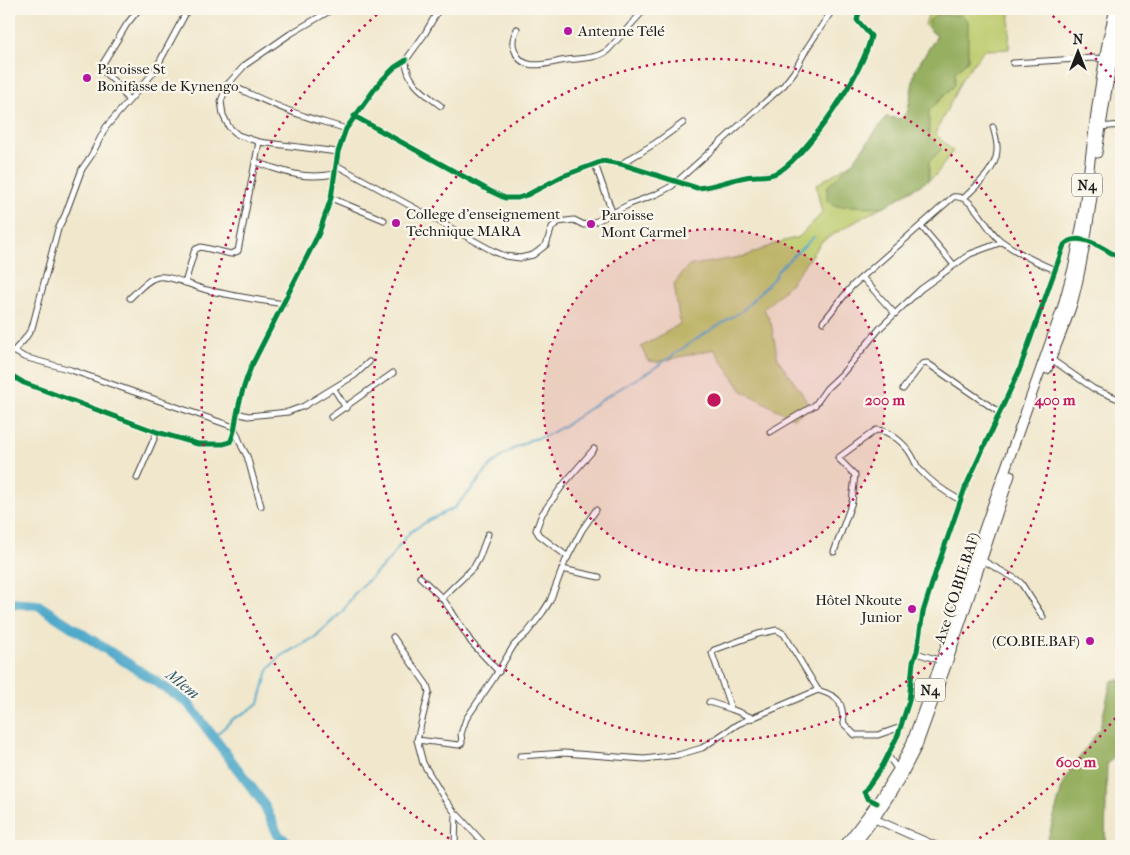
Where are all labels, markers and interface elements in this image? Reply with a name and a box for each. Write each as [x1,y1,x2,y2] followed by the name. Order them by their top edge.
[577,22,665,40] place label: Antenne Télé
[562,25,574,37] marker: Antenne Télé
[1052,28,1102,78] north arrow
[1073,31,1084,48] text: N
[97,60,239,95] place label: Paroisse St Bonifasse de Kynengo
[81,72,93,84] marker: Paroisse St Bonifasse de Kynengo
[1072,174,1102,196] road number: N4
[406,205,561,240] place label: College d'enseignement Technique MARA
[601,206,687,241] place label: Paroisse Mont Carmel
[390,217,402,229] marker: College d'enseignement Technique MARA
[585,218,597,230] marker: Paroisse Mont Carmel
[705,391,723,409] centre of rings
[865,391,905,409] text: 200 m
[1033,391,1076,409] text: 400 m
[930,530,983,647] street label: Axe (CO.BIE.BAF)
[815,591,903,626] place label: Hôtel Nkoute Junior
[906,603,918,615] marker: Hôtel Nkoute Junior
[992,632,1080,650] place label: (CO.BIE.BAF)
[1084,635,1096,647] marker: (CO.BIE.BAF)
[162,664,204,703] water label: Mlem
[915,678,945,702] road number: N4
[1056,753,1097,771] text: 600 m

